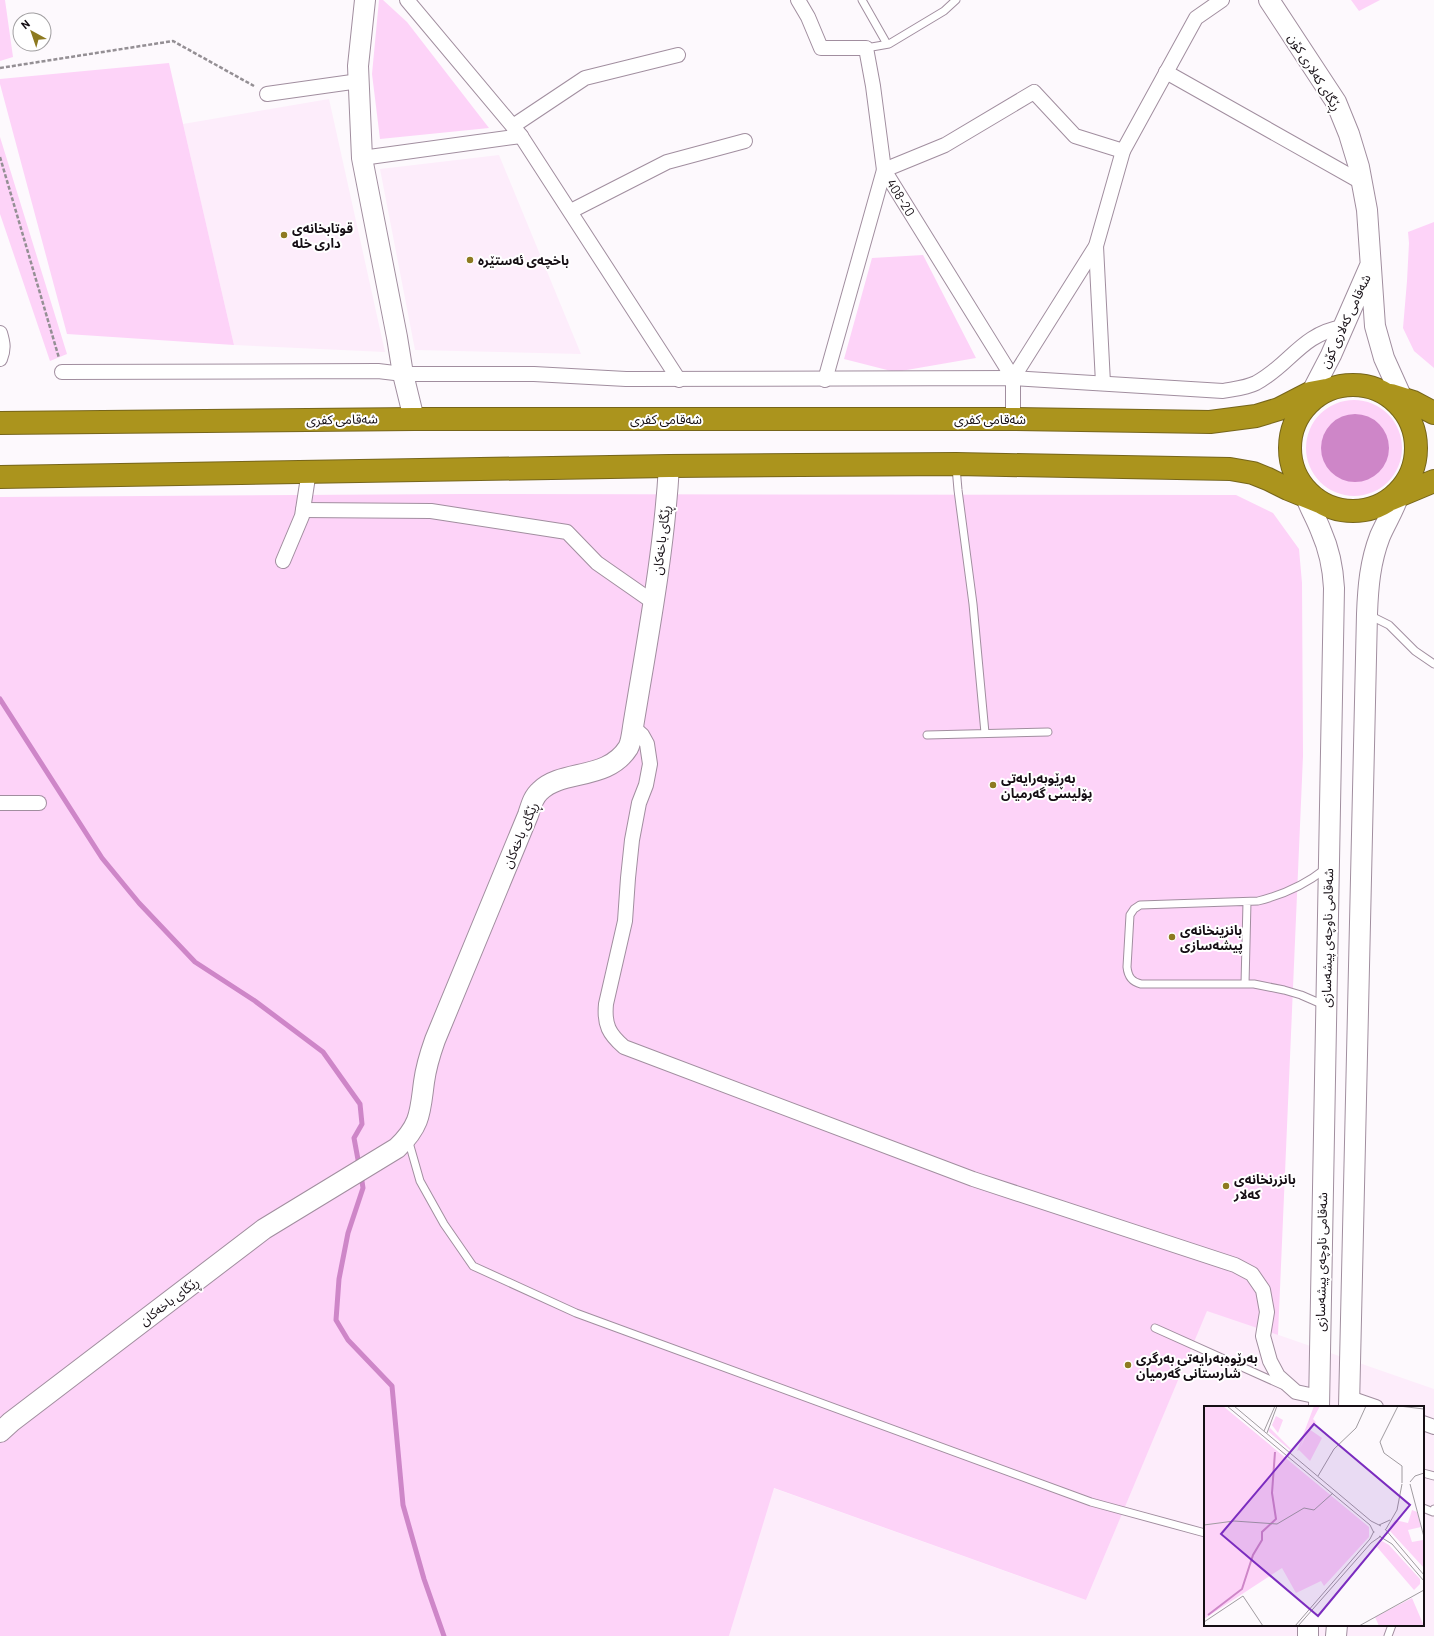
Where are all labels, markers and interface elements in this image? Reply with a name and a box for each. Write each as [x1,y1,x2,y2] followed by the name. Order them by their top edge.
[12,12,52,52] north arrow
[18,17,32,31] text: N
[1282,30,1345,116] street label: ڕێگای کەلاری کۆن
[883,176,919,219] street label: 408-20
[292,220,353,251] place label: قوتابخانەی داری خلە
[279,230,289,240] marker: قوتابخانەی داری خلە
[478,252,569,269] place label: باخچەی ئەستێرە
[465,255,475,265] marker: باخچەی ئەستێرە
[1316,271,1375,371] street label: شەقامی کەلاری کۆن
[306,410,378,429] street label: شەقامی کفری
[630,411,702,428] street label: شەقامی کفری
[954,411,1026,428] street label: شەقامی کفری
[649,504,677,576] street label: ڕێگای باخەکان
[1001,770,1092,802] place label: بەڕێوبەرایەتی پۆلیسی گەرمیان
[988,780,998,790] marker: بەڕێوبەرایەتی پۆلیسی گەرمیان
[499,799,545,872] street label: ڕێگای باخەکان
[1318,868,1338,1008] street label: شەقامی ناوچەی پیشەسازی
[1180,922,1243,954] place label: بانزینخانەی پیشەسازی
[1167,932,1177,942] marker: بانزینخانەی پیشەسازی
[1233,1171,1296,1202] place label: بانزرنخانەی کەلار
[1221,1181,1231,1191] marker: بانزرنخانەی کەلار
[1312,1192,1332,1332] street label: شەقامی ناوچەی پیشەسازی
[136,1273,204,1332] street label: ڕێگای باخەکان
[1136,1350,1258,1381] place label: بەرێوەبەرایەتی بەرگری شارستانی گەرمیان
[1123,1360,1133,1370] marker: بەرێوەبەرایەتی بەرگری شارستانی گەرمیان
[1204,1406,1424,1626] inset map

